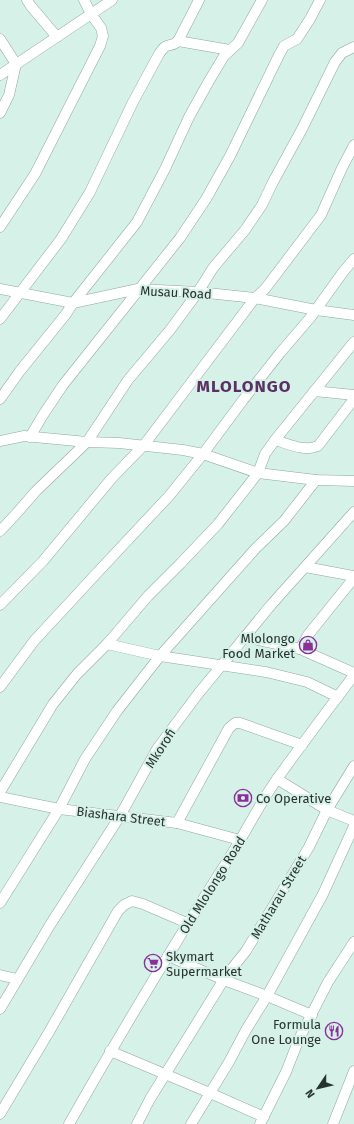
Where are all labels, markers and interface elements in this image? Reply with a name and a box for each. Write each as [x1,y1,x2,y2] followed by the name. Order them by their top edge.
[140,283,212,302] street label: Musau Road
[197,376,291,397] district label: MLOLONGO
[222,631,295,661] place label: Mlolongo Food Market
[298,635,318,655] shop icon: Mlolongo Food Market
[142,726,179,771] street label: Mkorofi
[233,788,253,808] bank icon: Co Operative
[256,791,331,806] place label: Co Operative
[76,804,167,829] street label: Biashara Street
[176,834,248,937] street label: Old Mlolongo Road
[248,853,309,942] street label: Matharau Street
[166,949,242,979] place label: Skymart Supermarket
[143,953,163,973] supermarket icon: Skymart Supermarket
[251,1017,321,1047] place label: Formula One Lounge
[324,1021,344,1041] restaurant icon: Formula One Lounge
[298,1068,338,1108] north arrow
[303,1087,318,1100] text: N

